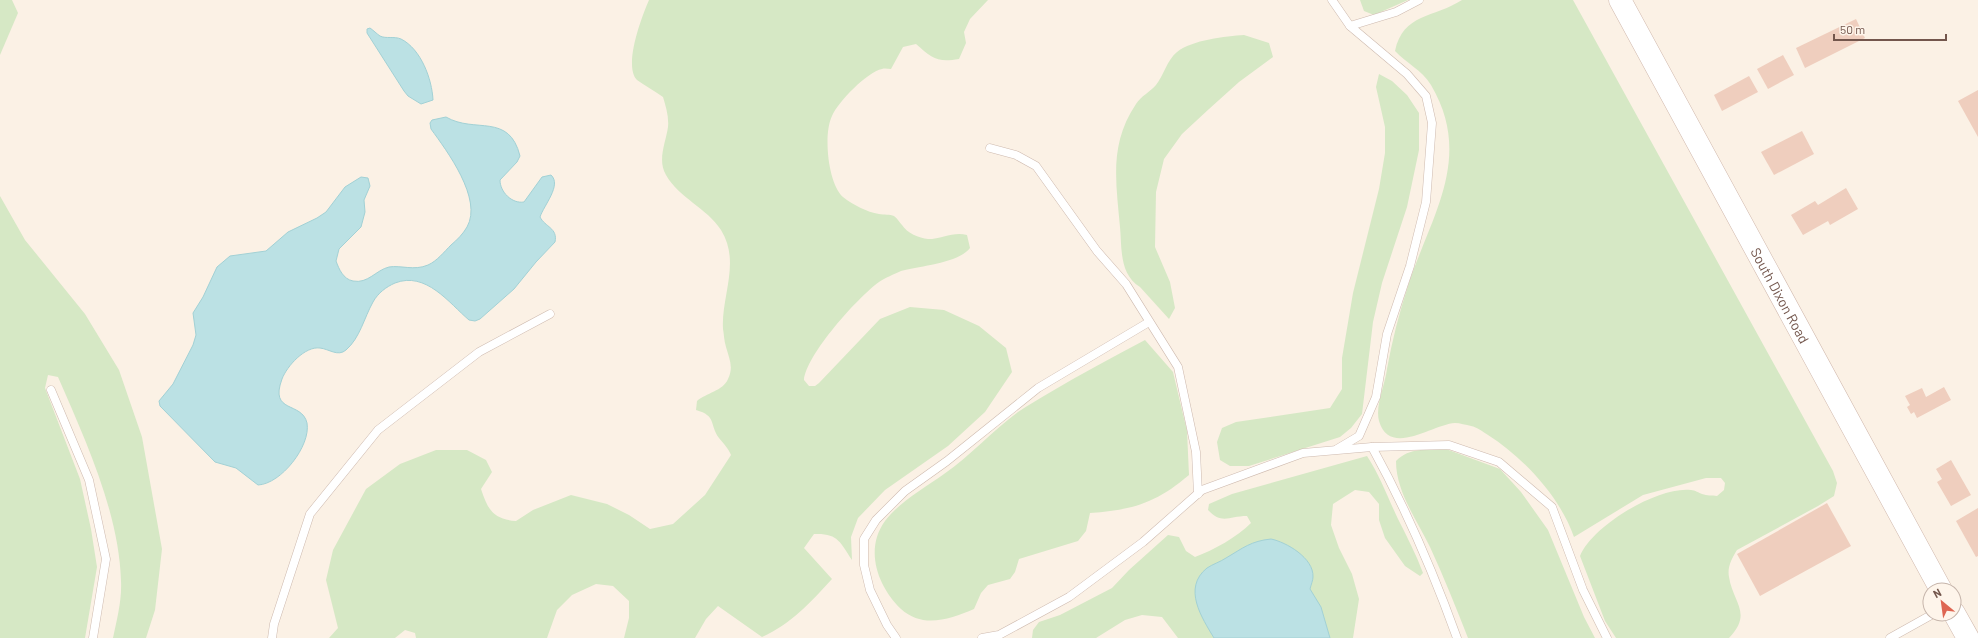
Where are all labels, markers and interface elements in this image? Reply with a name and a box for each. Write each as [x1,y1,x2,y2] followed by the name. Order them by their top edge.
[1834,16,1946,42] scale bar
[1840,22,1865,36] text: 50 m
[1748,244,1813,346] street label: South Dixon Road
[1922,582,1962,622] north arrow
[1931,585,1943,600] text: N

